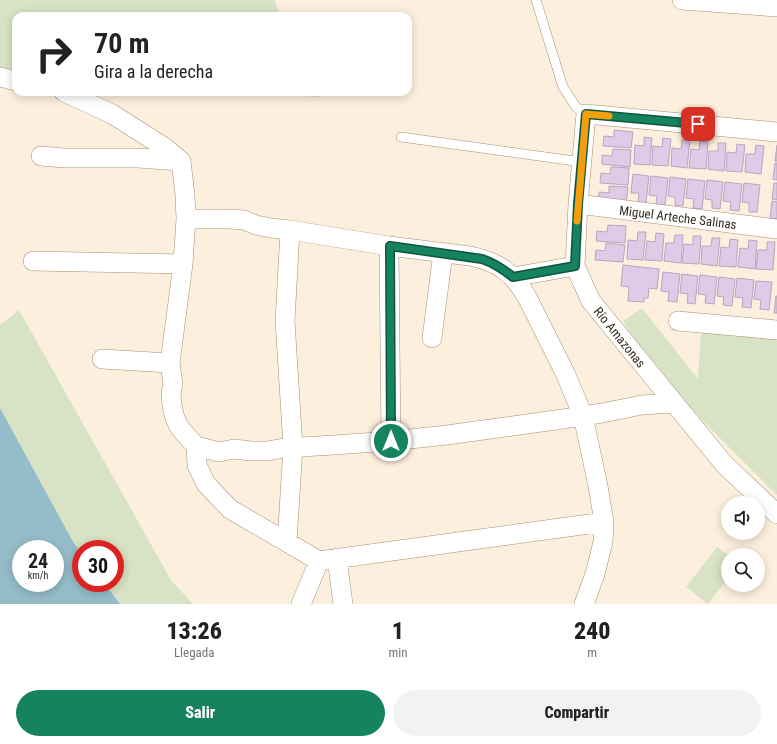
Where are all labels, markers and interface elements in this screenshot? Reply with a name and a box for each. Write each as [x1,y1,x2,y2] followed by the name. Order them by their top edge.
[94,27,150,60] text: 70 m
[28,28,80,80] icon: right
[94,61,213,82] text: Gira a la derecha
[681,107,715,141] pin
[687,113,709,135] icon: arrive
[618,203,737,232] street label: Miguel Arteche Salinas
[591,304,649,371] street label: Río Amazonas
[370,420,412,462] position arrow
[721,496,765,592] map controls
[721,496,765,540] button: sound
[72,540,124,592] speed limit sign: 30
[721,548,765,592] button: search
[28,549,48,573] text: 24
[28,570,48,581] text: km/h
[166,617,222,645] text: 13:26
[392,617,404,645] text: 1
[574,617,611,645] text: 240
[174,645,215,660] text: Llegada
[388,645,408,660] text: min
[587,645,597,660] text: m
[16,690,385,736] button: Salir
[393,690,761,736] button: Compartir

